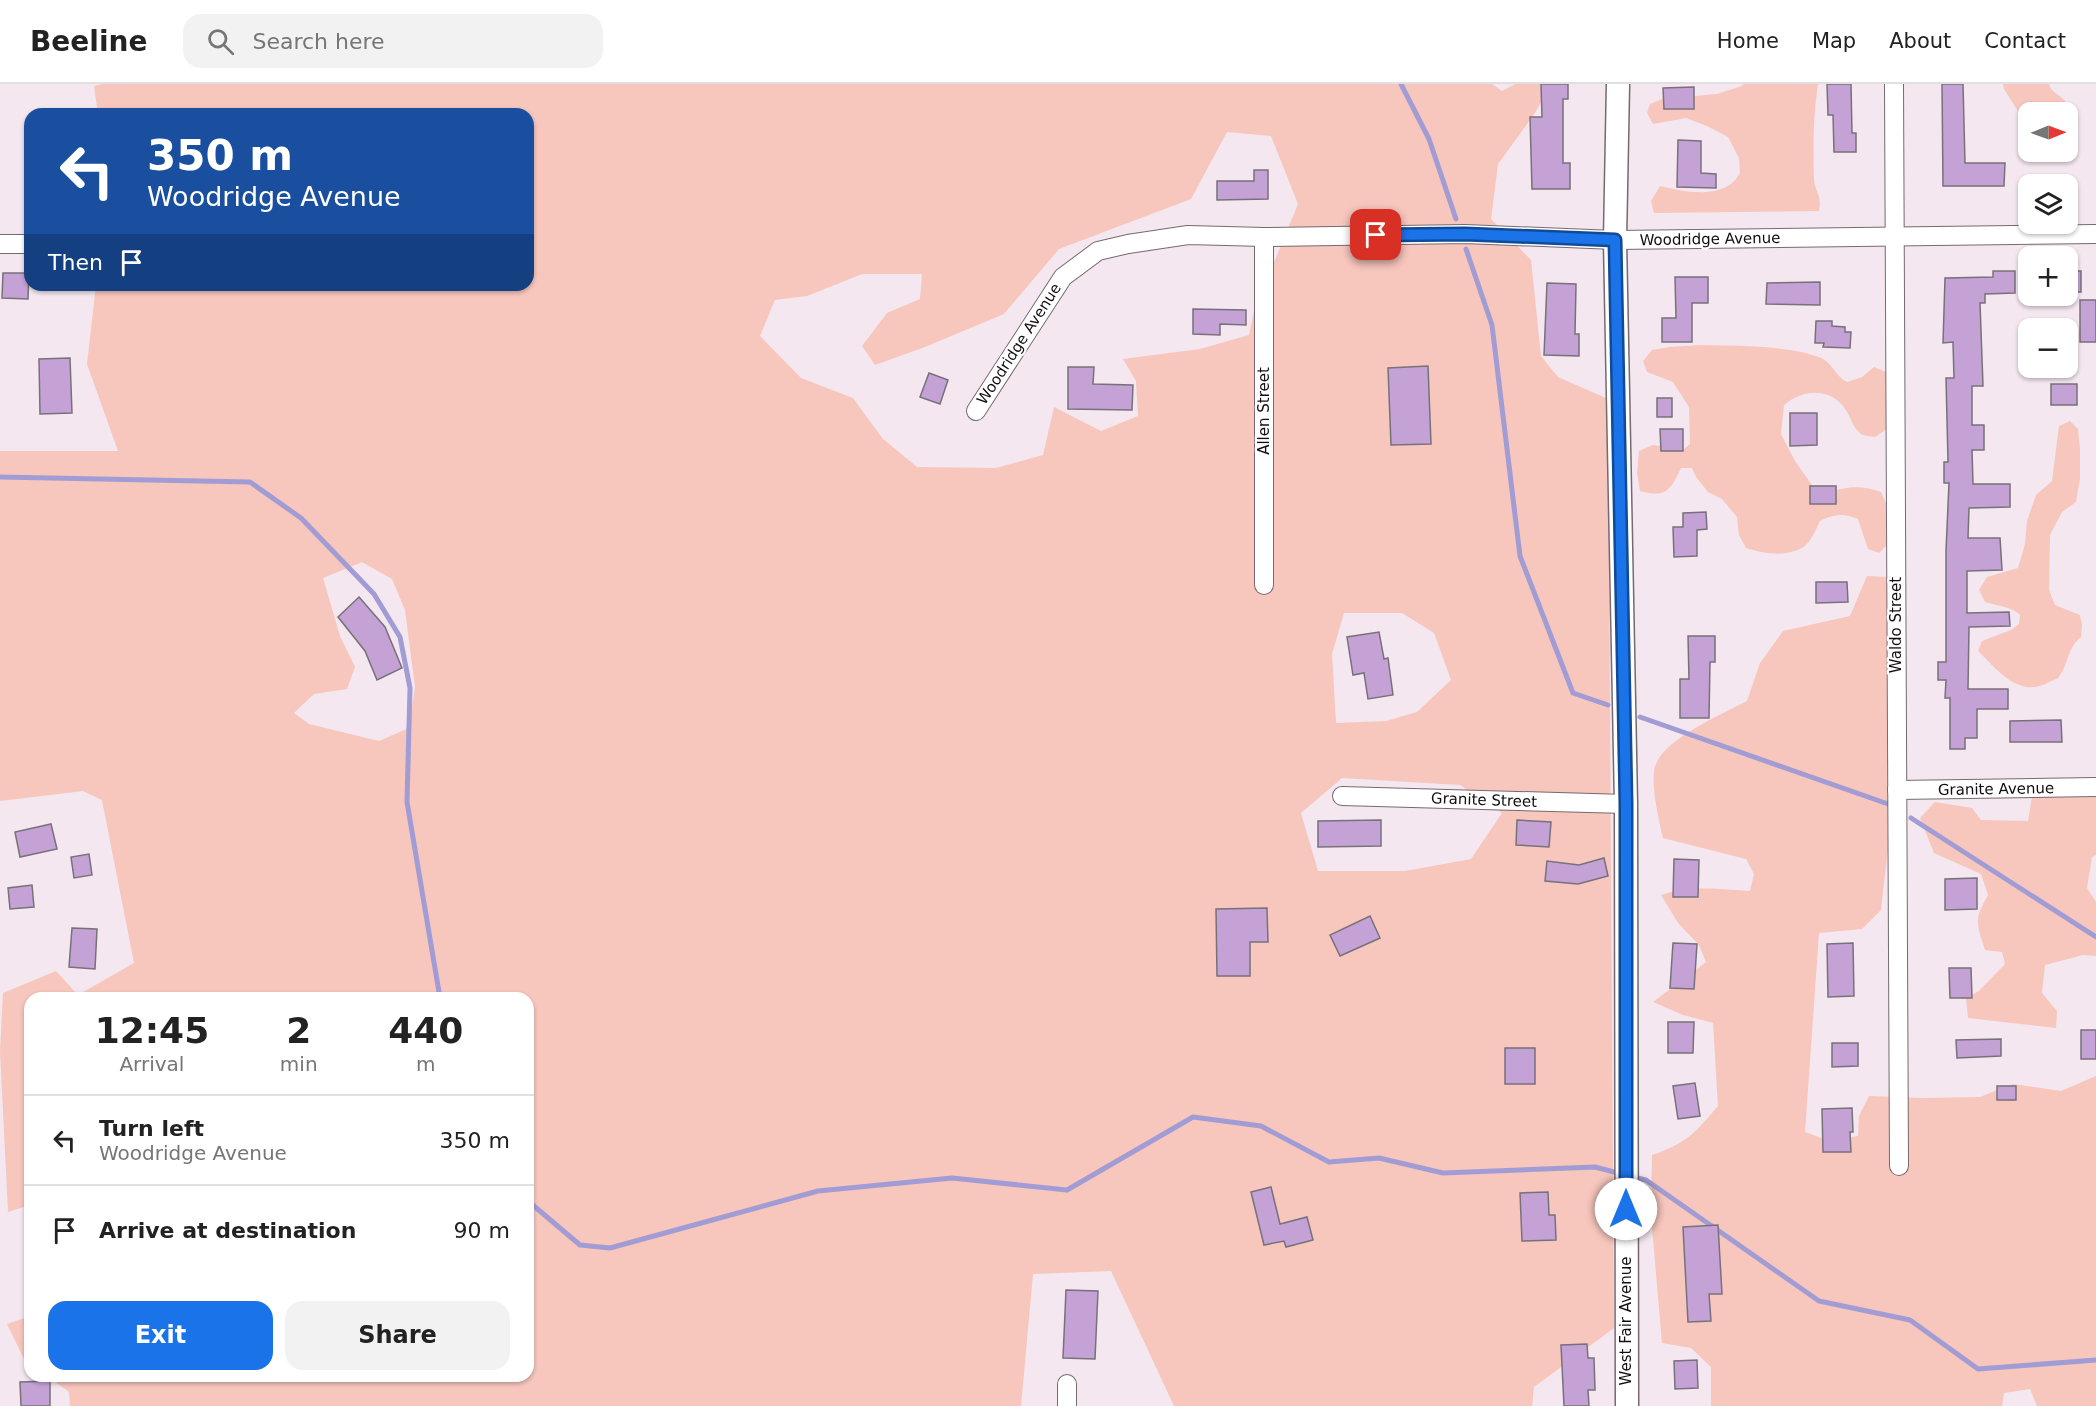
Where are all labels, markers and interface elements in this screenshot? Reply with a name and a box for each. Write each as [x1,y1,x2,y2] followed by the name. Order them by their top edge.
[183,14,603,68] search box
[30,25,147,58] text: Beeline
[204,25,237,58] icon: search
[252,29,385,54] text: Search here
[1717,29,1779,53] text: Home
[1812,29,1856,53] text: Map
[1889,29,1951,53] text: About
[1984,29,2066,53] text: Contact
[2018,102,2078,162] north arrow
[2018,102,2078,378] map controls
[147,131,293,180] text: 350 m
[48,132,126,210] icon: left
[2018,174,2078,234] button: layers
[147,181,401,212] text: Woodridge Avenue
[1350,209,1401,260] pin
[1359,218,1392,251] icon: arrive
[1639,229,1781,249] street label: Woodridge Avenue
[115,246,148,279] icon: arrive
[2018,246,2078,306] button: +
[48,250,103,275] text: Then
[973,280,1065,408] street label: Woodridge Avenue
[2018,318,2078,378] button: −
[1255,367,1273,455] street label: Allen Street
[1887,577,1905,673] street label: Waldo Street
[1938,779,2054,799] street label: Granite Avenue
[1431,789,1537,811] street label: Granite Street
[95,1010,209,1051] text: 12:45
[286,1010,311,1051] text: 2
[388,1010,463,1051] text: 440
[119,1052,184,1076] text: Arrival
[280,1052,318,1076] text: min
[416,1052,436,1076] text: m
[99,1116,204,1141] text: Turn left
[48,1124,81,1157] icon: left
[440,1128,510,1153] text: 350 m
[99,1141,287,1165] text: Woodridge Avenue
[1594,1177,1658,1241] position arrow
[48,1214,81,1247] icon: arrive
[99,1218,356,1243] text: Arrive at destination
[454,1218,510,1243] text: 90 m
[1617,1257,1635,1385] street label: West Fair Avenue
[48,1301,273,1370] button: Exit
[285,1301,510,1370] button: Share

